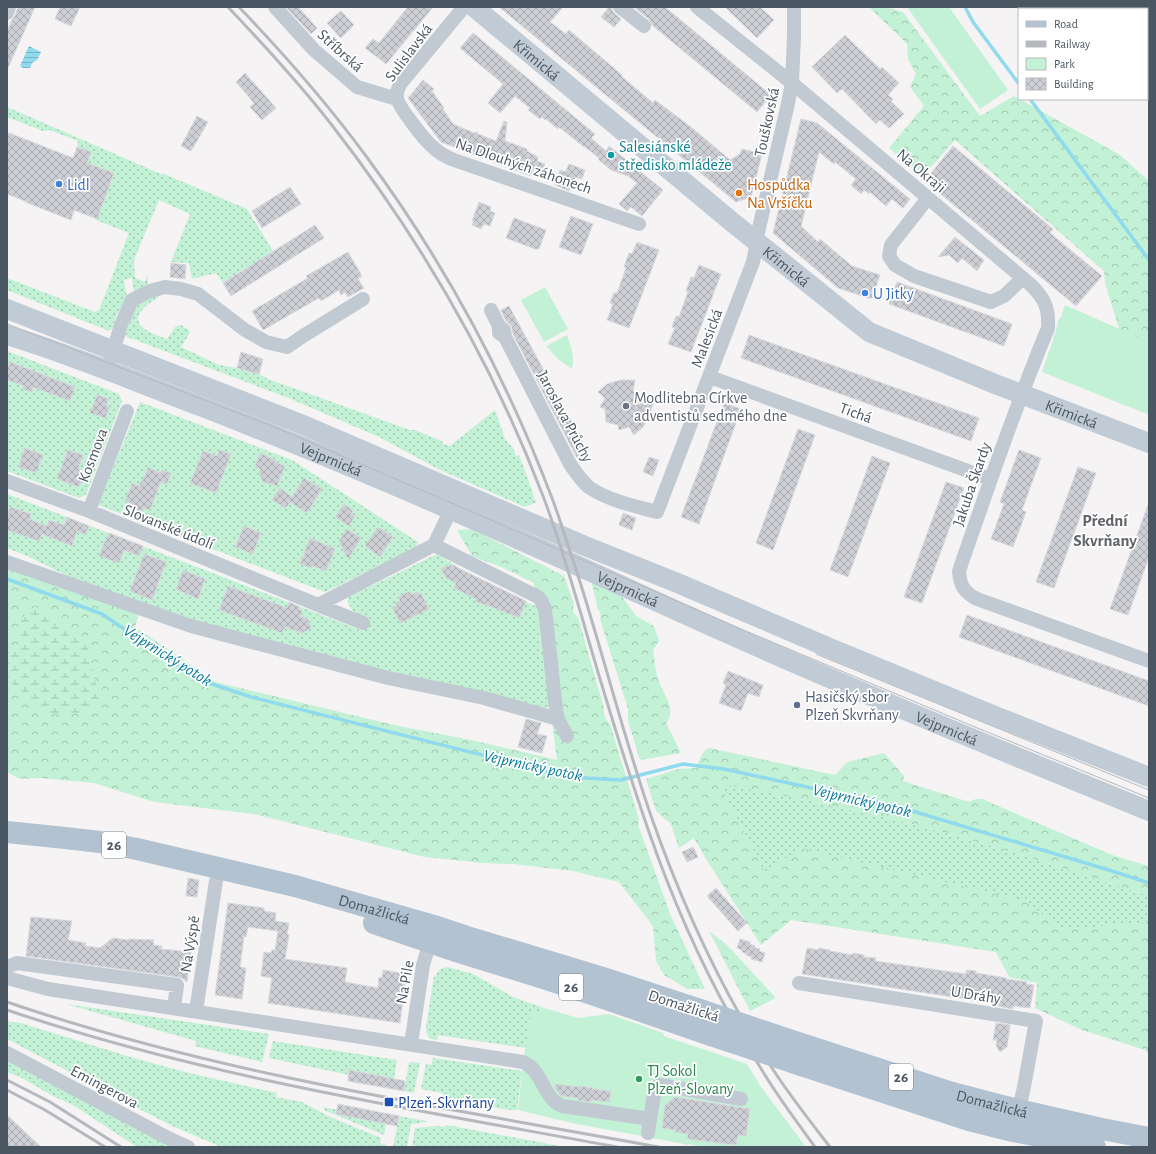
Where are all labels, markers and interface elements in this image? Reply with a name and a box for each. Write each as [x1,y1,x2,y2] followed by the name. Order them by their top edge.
[1018,8,1148,100] legend
[1054,18,1078,30] text: Road
[382,21,436,84] street label: Sulislavská
[314,26,366,75] street label: Stříbrská
[510,37,563,84] street label: Křimická
[1054,38,1090,51] text: Railway
[1054,58,1075,70] text: Park
[1054,78,1094,90] text: Building
[752,86,782,158] street label: Touškovská
[453,135,594,198] street label: Na Dlouhých záhonech
[619,139,732,173] place label: Salesiánské středisko mládeže
[893,146,949,196] street label: Na Okraji
[606,150,616,160] marker: Salesiánské středisko mládeže
[67,177,90,193] place label: Lidl
[747,177,813,211] place label: Hospůdka Na Vršíčku
[54,179,64,189] marker: Lidl
[734,188,744,198] marker: Hospůdka Na Vršíčku
[760,243,812,290] street label: Křimická
[873,286,914,303] place label: U Jitky
[860,288,870,298] marker: U Jitky
[688,307,725,370] street label: Malesická
[533,368,596,465] street label: Jaroslava Průchy
[634,390,787,424] place label: Modlitebna Církve adventistů sedmého dne
[1043,397,1100,432] street label: Křimická
[837,400,874,426] street label: Tichá
[621,401,631,411] marker: Modlitebna Církve adventistů sedmého dne
[75,426,111,485] street label: Kosmova
[297,440,364,480] street label: Vejprnická
[948,440,995,529] street label: Jakuba Škardy
[121,502,216,552] street label: Slovanské údolí
[1073,512,1137,550] district label: Přední Skvrňany
[594,569,661,610] street label: Vejprnická
[120,621,215,690] water label: Vejprnický potok
[805,689,899,724] place label: Hasičský sbor Plzeň Skvrňany
[792,700,802,710] marker: Hasičský sbor Plzeň Skvrňany
[913,709,980,749] street label: Vejprnická
[482,747,584,785] water label: Vejprnický potok
[811,781,913,821] water label: Vejprnický potok
[102,832,126,858] road number: 26
[337,892,411,928] street label: Domažlická
[178,915,203,974] street label: Na Výspě
[393,959,417,1005] street label: Na Pile
[559,974,583,1000] road number: 26
[950,983,1002,1008] street label: U Dráhy
[646,987,721,1025] street label: Domažlická
[68,1062,141,1111] street label: Emingerova
[647,1063,734,1098] place label: TJ Sokol Plzeň-Slovany
[889,1064,913,1090] road number: 26
[634,1074,644,1084] marker: TJ Sokol Plzeň-Slovany
[954,1087,1029,1121] street label: Domažlická
[398,1095,494,1112] place label: Plzeň-Skvrňany
[383,1096,395,1108] marker: Plzeň-Skvrňany

